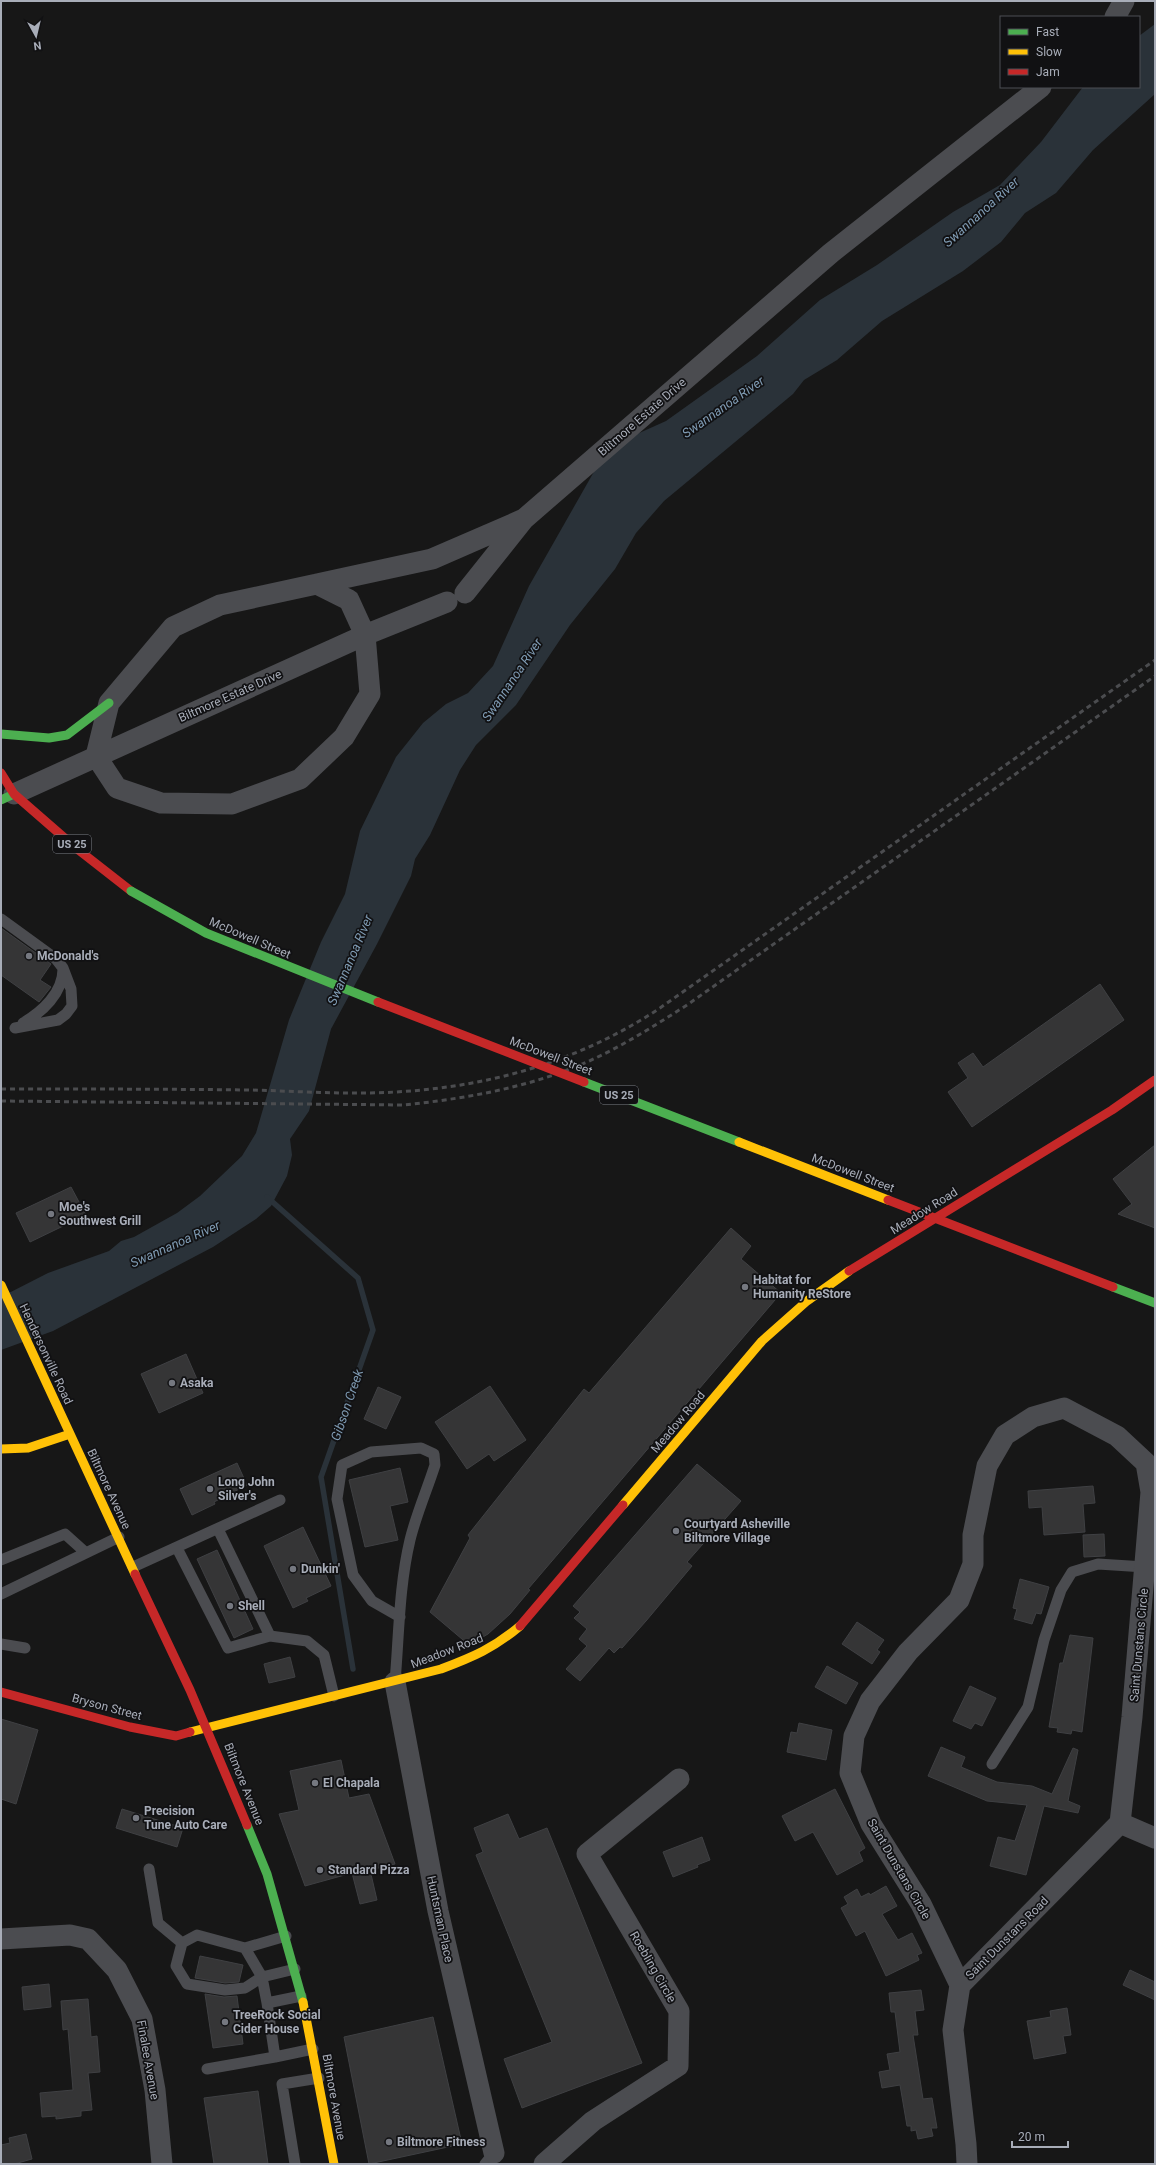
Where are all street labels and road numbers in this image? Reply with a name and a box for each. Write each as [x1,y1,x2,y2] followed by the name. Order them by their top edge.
[595,375,689,459] street label: Biltmore Estate Drive
[176,667,284,725] street label: Biltmore Estate Drive
[53,835,91,853] road number: US 25
[207,914,293,962] street label: McDowell Street
[508,1034,594,1078] street label: McDowell Street
[600,1086,638,1104] road number: US 25
[810,1151,896,1195] street label: McDowell Street
[888,1185,960,1237] street label: Meadow Road
[16,1301,76,1407] street label: Hendersonville Road
[648,1388,708,1456] street label: Meadow Road
[84,1447,134,1531] street label: Biltmore Avenue
[1127,1588,1151,1702] street label: Saint Dunstans Circle
[409,1631,485,1671] street label: Meadow Road
[71,1691,143,1723] street label: Bryson Street
[221,1741,267,1827] street label: Biltmore Avenue
[864,1816,934,1922] street label: Saint Dunstans Circle
[424,1874,456,1964] street label: Huntsman Place
[963,1894,1051,1982] street label: Saint Dunstans Road
[627,1929,679,2005] street label: Roebling Circle
[134,2019,162,2101] street label: Finalee Avenue
[320,2053,348,2141] street label: Biltmore Avenue

